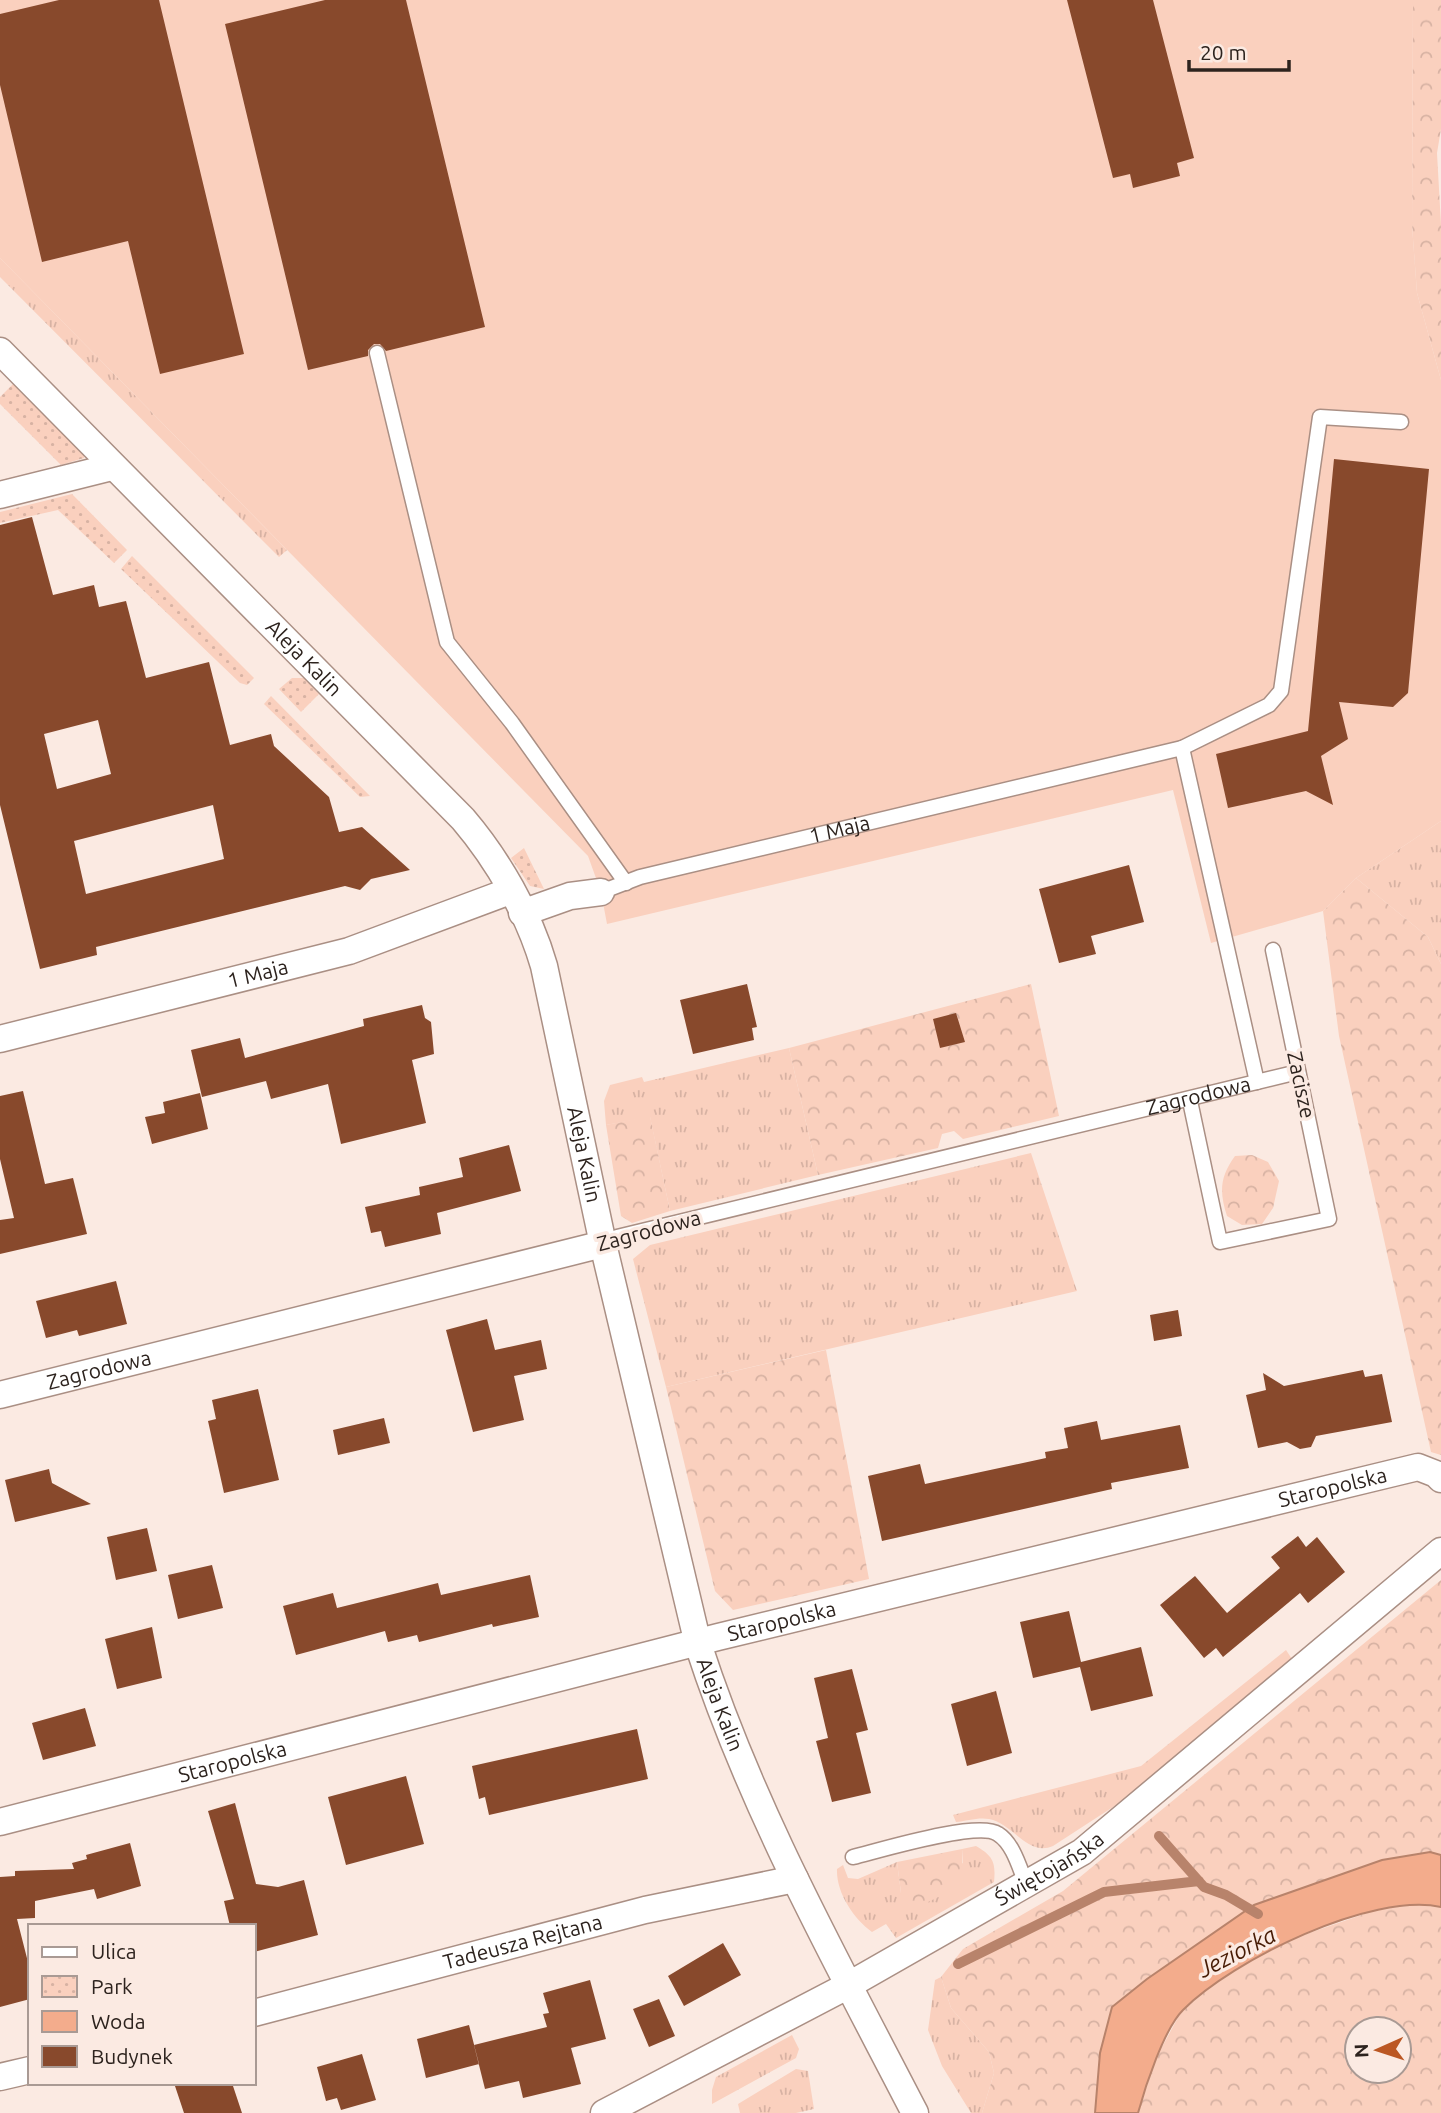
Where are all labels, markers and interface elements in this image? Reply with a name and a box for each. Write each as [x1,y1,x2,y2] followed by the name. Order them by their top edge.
[1189,28,1289,72] scale bar
[1200,40,1247,64] text: 20 m
[262,614,347,701] street label: Aleja Kalin
[807,810,872,847] street label: 1 Maja
[225,954,290,992] street label: 1 Maja
[1283,1049,1321,1120] street label: Zacisze
[1144,1071,1253,1119] street label: Zagrodowa
[563,1104,607,1205] street label: Aleja Kalin
[594,1205,703,1255] street label: Zagrodowa
[44,1345,153,1394] street label: Zagrodowa
[1276,1462,1389,1511] street label: Staropolska
[725,1596,838,1645] street label: Staropolska
[692,1655,749,1754] street label: Aleja Kalin
[175,1736,289,1787] street label: Staropolska
[990,1826,1108,1910] street label: Świętojańska
[440,1909,605,1974] street label: Tadeusza Rejtana
[1193,1921,1280,1982] water label: Jeziorka
[28,1924,256,2085] legend
[91,1939,136,1963] text: Ulica
[91,1974,133,1998] text: Park
[91,2009,145,2033] text: Woda
[1343,2015,1413,2085] north arrow
[1350,2043,1372,2059] text: N
[91,2044,173,2068] text: Budynek

